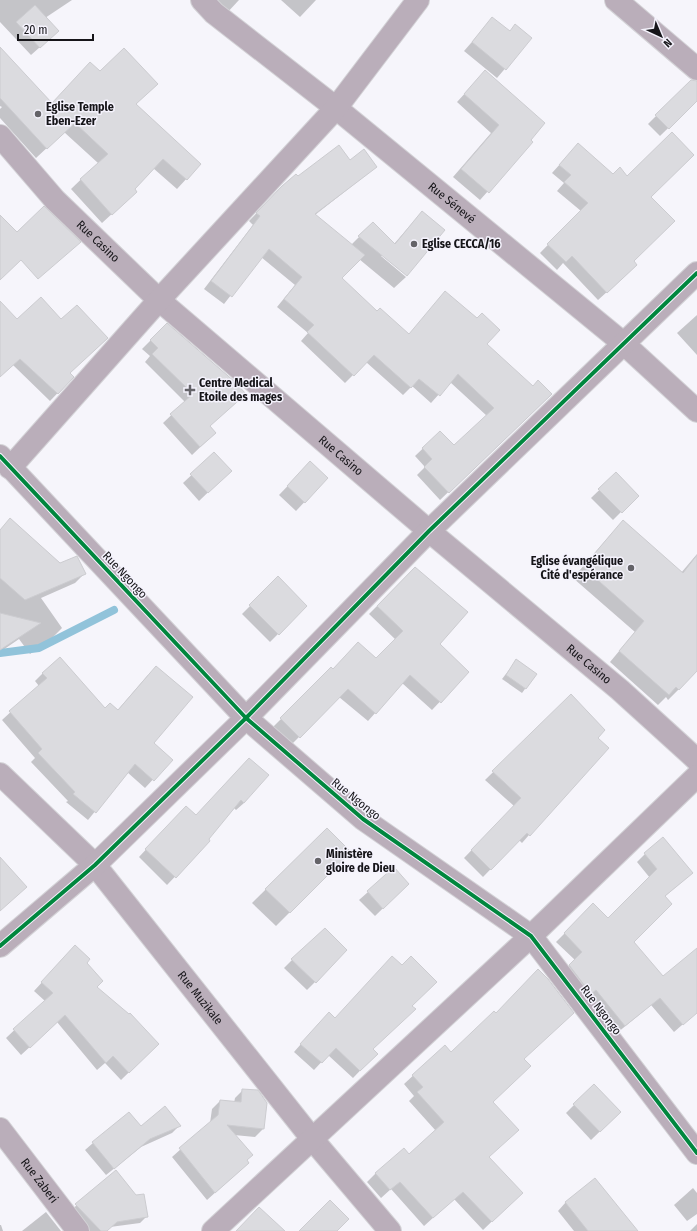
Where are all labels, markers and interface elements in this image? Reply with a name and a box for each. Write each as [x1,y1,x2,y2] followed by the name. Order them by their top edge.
[18,16,93,42] scale bar
[641,16,681,56] north arrow
[24,23,48,37] text: 20 m
[661,36,674,50] text: N
[46,100,114,128] place label: Eglise Temple Eben-Ezer
[33,109,43,119] marker: Eglise Temple Eben-Ezer
[425,179,478,226] street label: Rue Sénevé
[74,217,122,265] street label: Rue Casino
[422,237,501,251] place label: Eglise CECCA/16
[409,239,419,249] marker: Eglise CECCA/16
[199,376,283,404] place label: Centre Medical Etoile des mages
[184,384,196,396] marker: Centre Medical Etoile des mages
[316,433,366,479] street label: Rue Casino
[100,549,150,601] street label: Rue Ngongo
[531,554,623,582] place label: Eglise évangélique Cité d'espérance
[626,563,636,573] marker: Eglise évangélique Cité d'espérance
[564,641,614,687] street label: Rue Casino
[329,775,383,823] street label: Rue Ngongo
[326,847,395,875] place label: Ministère gloire de Dieu
[313,856,323,866] marker: Ministère gloire de Dieu
[175,968,226,1027] street label: Rue Muzikale
[578,982,624,1038] street label: Rue Ngongo
[18,1156,61,1206] street label: Rue Zaberi

